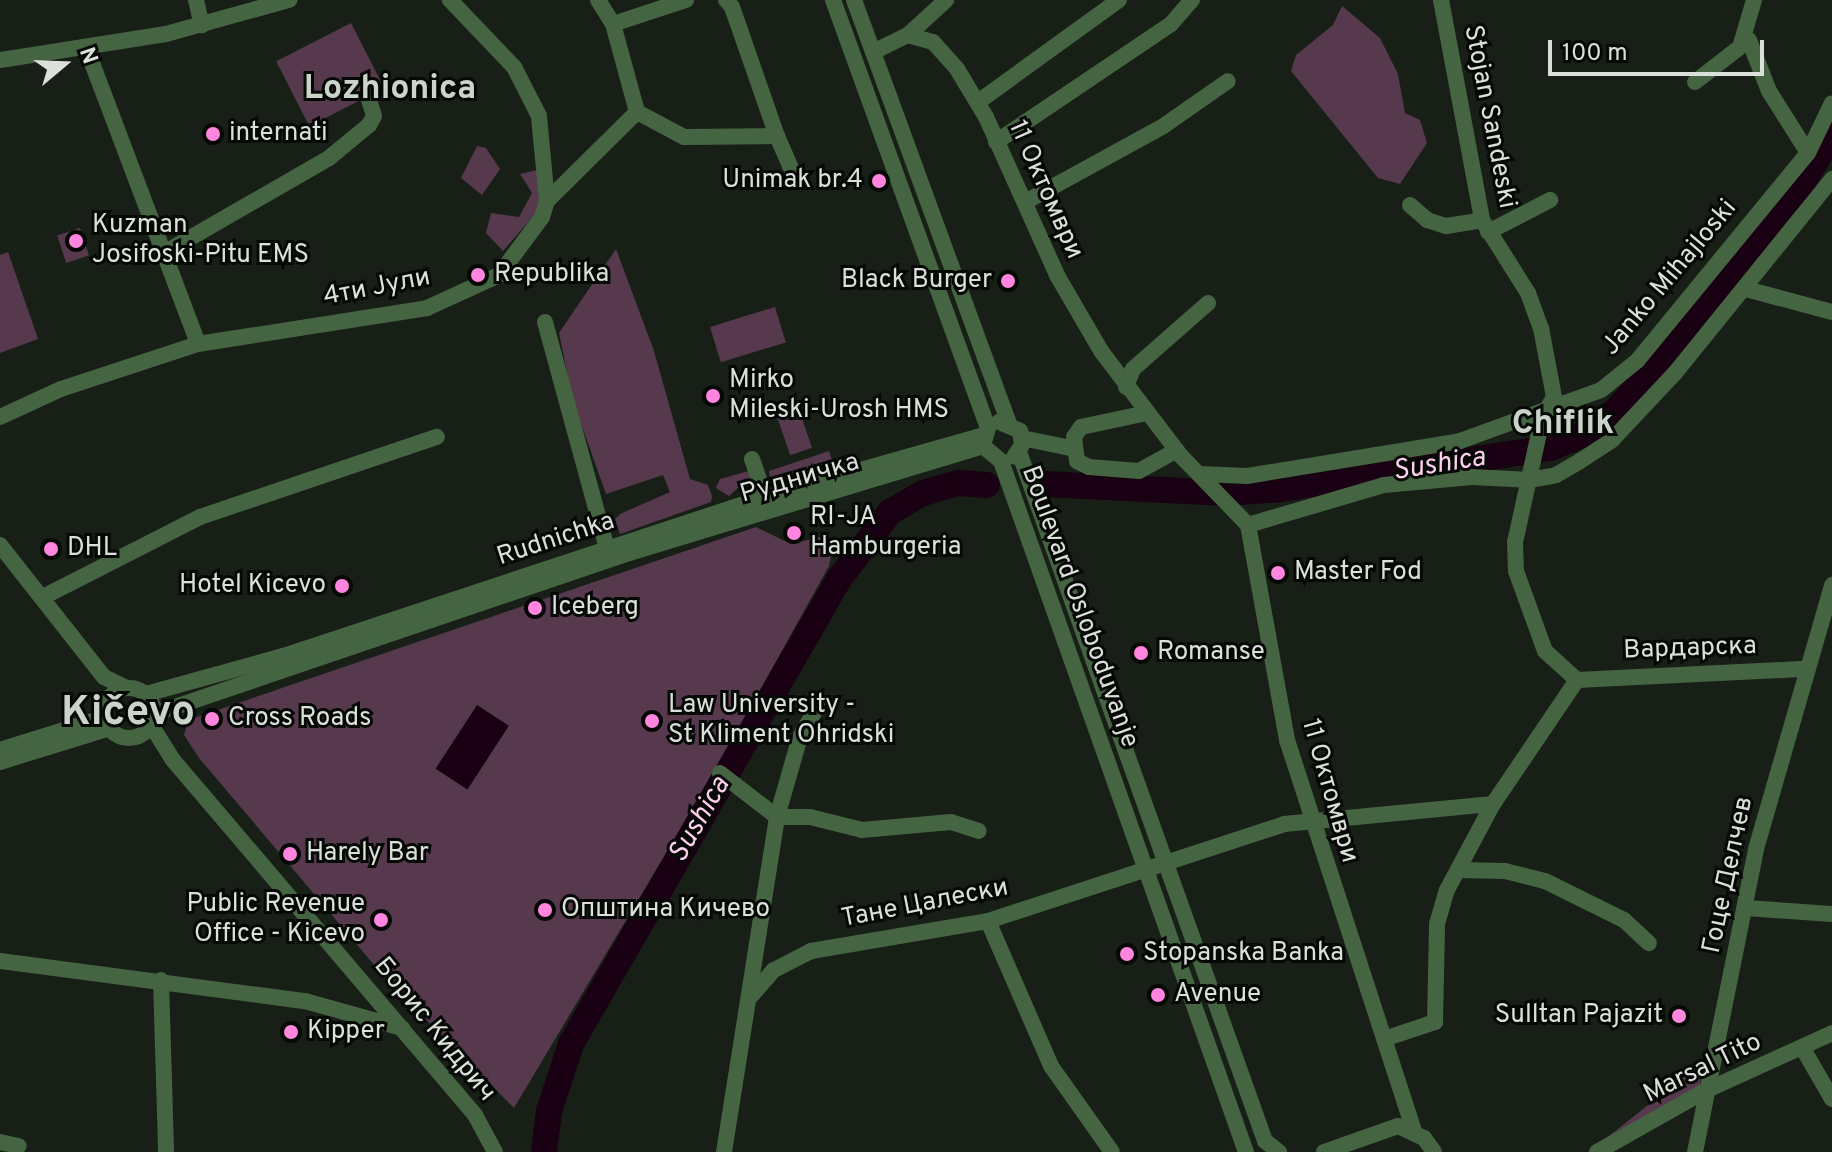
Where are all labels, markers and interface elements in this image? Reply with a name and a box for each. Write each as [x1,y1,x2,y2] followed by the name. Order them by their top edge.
[1456,23,1522,211] street label: Stojan Sandeski
[24,24,104,104] north arrow
[1552,24,1768,74] scale bar
[1562,39,1628,69] text: 100 m
[72,44,102,68] text: N
[304,70,476,110] district label: Lozhionica
[1001,116,1089,264] street label: 11 Октомври
[229,118,328,150] place label: internati
[204,125,222,143] marker: internati
[722,165,863,197] place label: Unimak br.4
[870,172,888,190] marker: Unimak br.4
[1596,194,1744,362] street label: Janko Mihajloski
[92,210,309,272] place label: Kuzman Josifoski-Pitu EMS
[67,232,85,250] marker: Kuzman Josifoski-Pitu EMS
[494,259,609,291] place label: Republika
[321,262,433,314] street label: 4ти Јули
[841,265,992,297] place label: Black Burger
[469,266,487,284] marker: Republika
[999,272,1017,290] marker: Black Burger
[729,365,949,426] place label: Mirko Mileski-Urosh HMS
[704,387,722,405] marker: Mirko Mileski-Urosh HMS
[1512,405,1614,445] district label: Chiflik
[1390,441,1488,489] water label: Sushica
[737,447,863,511] street label: Рудничка
[1013,462,1145,752] street label: Boulevard Osloboduvanje
[810,502,961,564] place label: RI-JA Hamburgeria
[493,506,619,574] street label: Rudnichka
[785,524,803,542] marker: RI-JA Hamburgeria
[67,533,117,565] place label: DHL
[42,540,60,558] marker: DHL
[1294,557,1422,589] place label: Master Fod
[1269,564,1287,582] marker: Master Fod
[179,570,326,602] place label: Hotel Kicevo
[333,577,351,595] marker: Hotel Kicevo
[551,592,639,624] place label: Iceberg
[526,599,544,617] marker: Iceberg
[1623,631,1757,667] street label: Вардарска
[1157,637,1265,669] place label: Romanse
[1132,644,1150,662] marker: Romanse
[61,689,195,739] district label: Kičevo
[668,690,894,752] place label: Law University - St Kliment Ohridski
[228,703,371,735] place label: Cross Roads
[203,710,221,728] marker: Cross Roads
[643,712,661,730] marker: Law University - St Kliment Ohridski
[1294,715,1364,867] street label: 11 Октомври
[662,771,738,869] water label: Sushica
[1697,794,1761,956] street label: Гоце Делчев
[306,838,429,870] place label: Harely Bar
[281,845,299,863] marker: Harely Bar
[839,873,1011,935] street label: Тане Цалески
[187,889,365,950] place label: Public Revenue Office - Kicevo
[561,894,770,926] place label: Општина Кичево
[536,901,554,919] marker: Општина Кичево
[372,911,390,929] marker: Public Revenue Office - Kicevo
[1143,938,1344,970] place label: Stopanska Banka
[1118,945,1136,963] marker: Stopanska Banka
[366,952,502,1108] street label: Борис Кидрич
[1174,979,1261,1011] place label: Avenue
[1149,986,1167,1004] marker: Avenue
[1495,1000,1663,1032] place label: Sulltan Pajazit
[1670,1007,1688,1025] marker: Sulltan Pajazit
[307,1016,385,1048] place label: Kipper
[282,1023,300,1041] marker: Kipper
[1638,1027,1768,1111] street label: Marsal Tito

